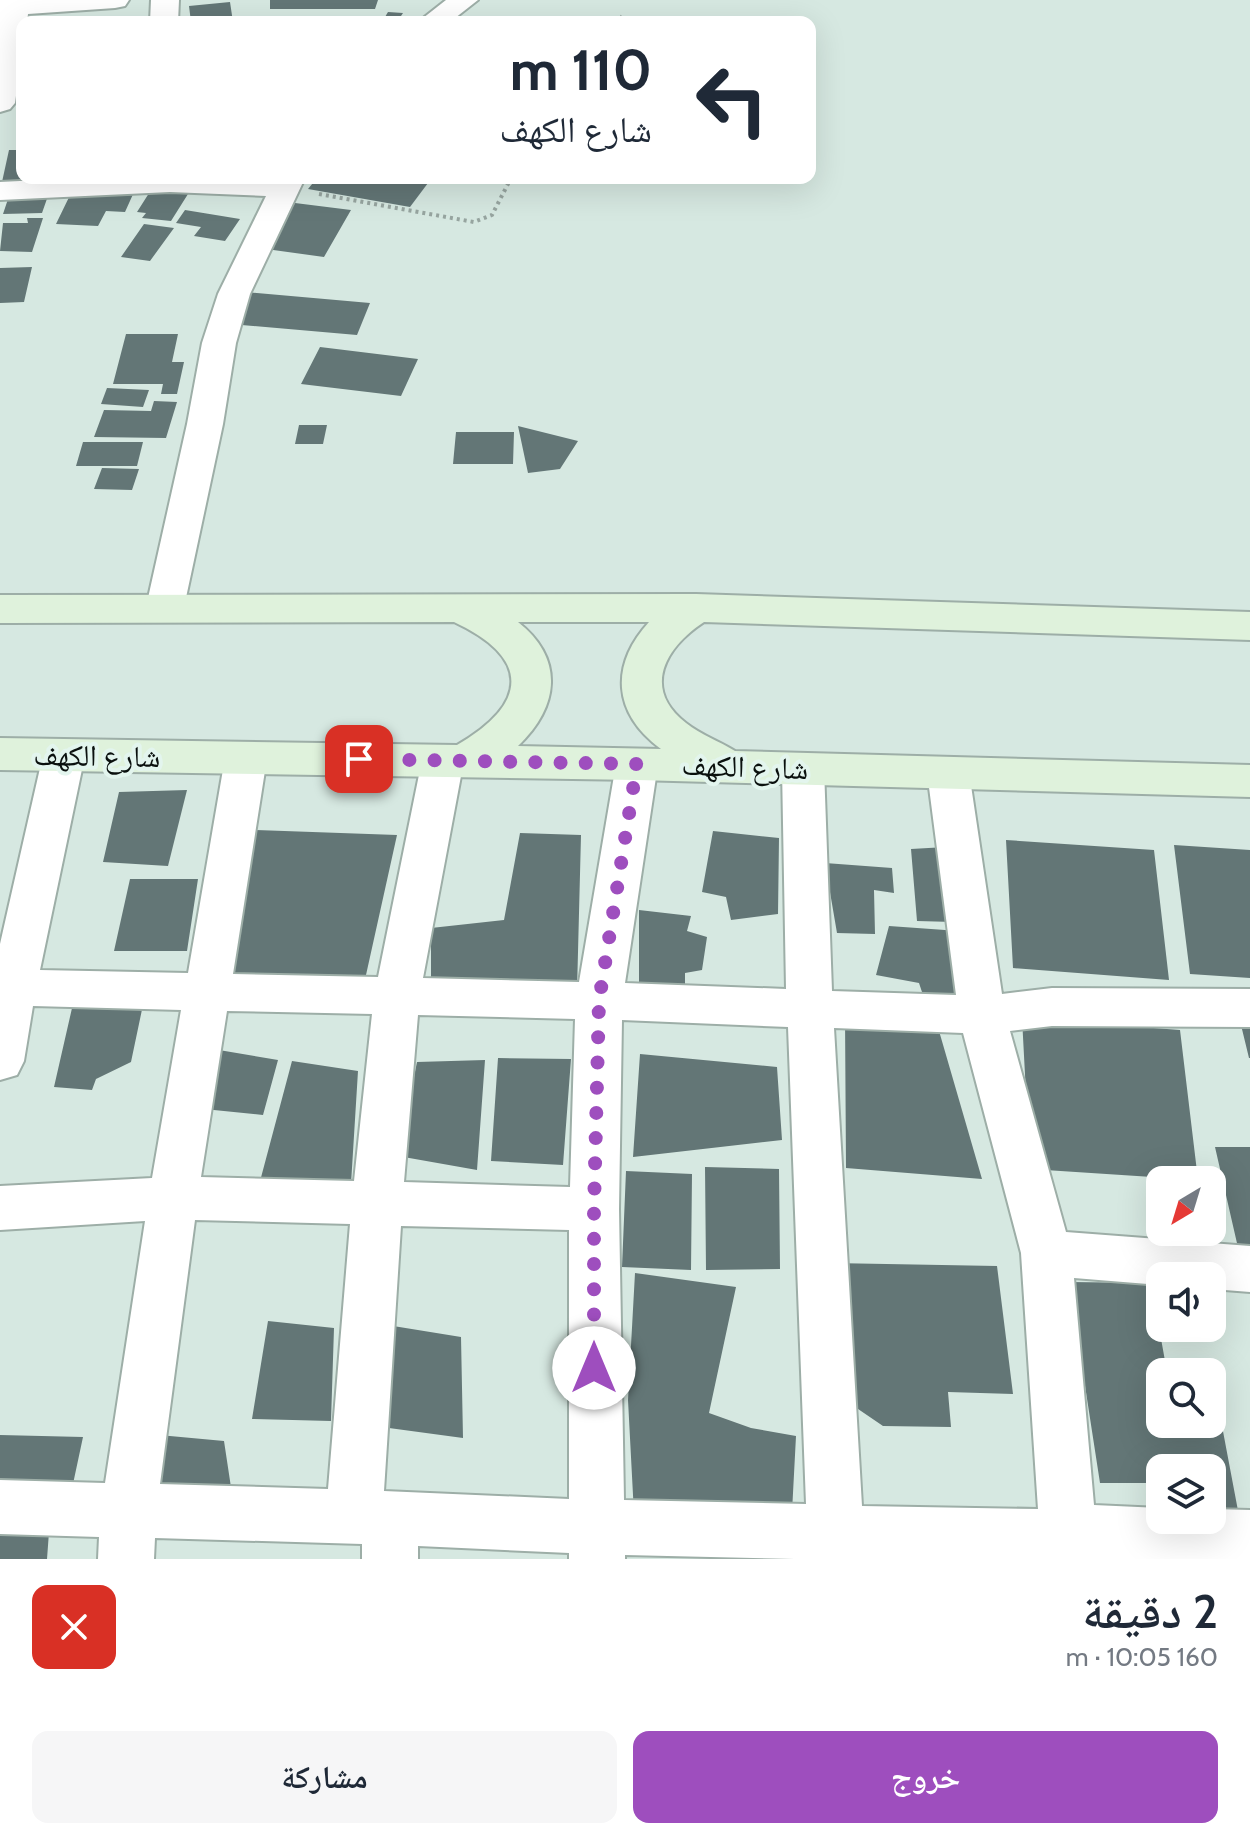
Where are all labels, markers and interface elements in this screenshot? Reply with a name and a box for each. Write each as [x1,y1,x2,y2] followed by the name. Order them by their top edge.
[510,36,652,104] text: 110 m
[680,48,784,152] icon: left
[500,107,652,151] text: شارع الكهف
[325,725,393,793] pin
[33,736,161,776] street label: شارع الكهف
[337,737,381,781] icon: arrive
[681,746,809,788] street label: شارع الكهف
[1146,1166,1226,1246] north arrow
[1146,1166,1226,1534] map controls
[1146,1262,1226,1342] button: sound
[552,1326,636,1410] position arrow
[1146,1358,1226,1438] button: search
[1146,1454,1226,1534] button: layers
[1082,1582,1218,1640] text: 2 دقيقة
[32,1585,116,1669] button: close
[1066,1641,1218,1673] text: 160 m · 10:05
[32,1731,617,1823] button: مشاركة
[633,1731,1218,1823] button: خروج

